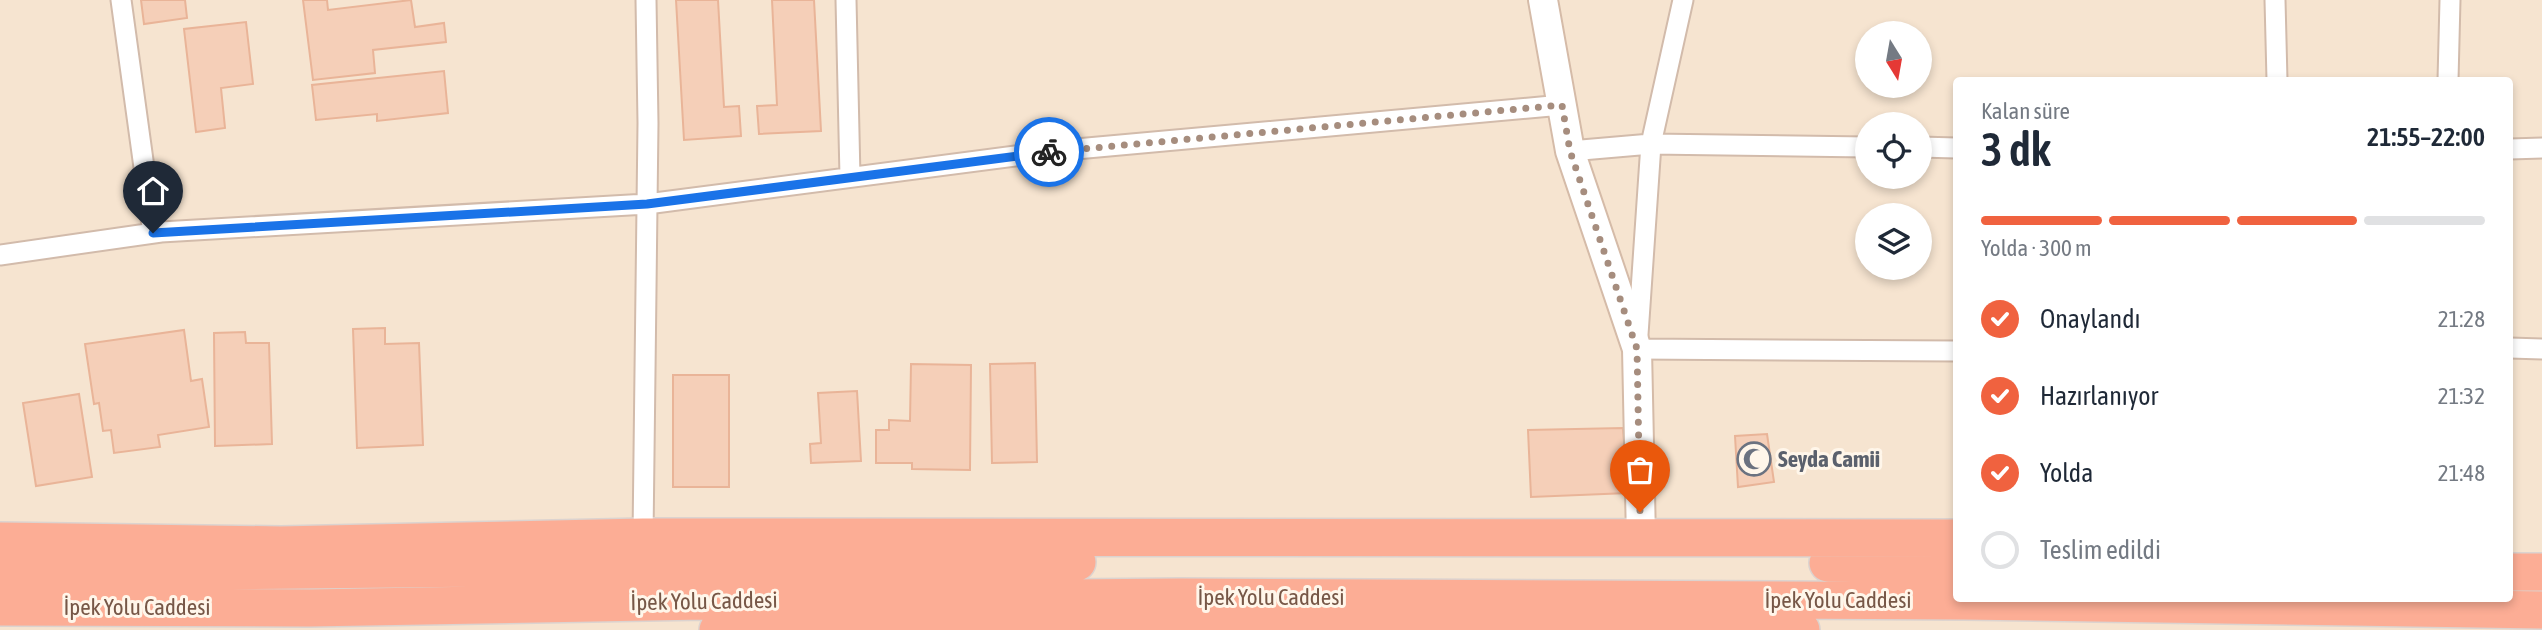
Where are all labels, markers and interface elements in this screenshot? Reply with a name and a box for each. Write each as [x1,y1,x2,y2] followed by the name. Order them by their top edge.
[1855,21,1932,98] north arrow
[1855,21,1932,280] map controls
[1981,98,2070,124] text: Kalan süre
[1855,112,1932,189] button: locate
[1014,117,1084,187] courier
[2367,122,2485,152] text: 21:55–22:00
[1981,123,2051,176] text: 3 dk
[1030,133,1068,171] icon: bike
[123,161,183,233] pin
[134,172,172,210] icon: home
[1855,203,1932,280] button: layers
[1981,235,2092,261] text: Yolda · 300 m
[1981,300,2019,338] icon: check
[2040,304,2141,334] text: Onaylandı
[2438,306,2485,332] text: 21:28
[1981,377,2019,415] icon: check
[2040,381,2158,411] text: Hazırlanıyor
[2438,383,2485,409] text: 21:32
[1610,440,1670,512] pin
[1735,440,1773,478] mosque icon: Seyda Camii
[1778,446,1880,472] place label: Seyda Camii
[1621,451,1659,489] icon: bag
[1981,454,2019,492] icon: check
[2040,458,2093,488] text: Yolda
[2438,460,2485,486] text: 21:48
[2040,535,2161,565] text: Teslim edildi
[1197,584,1345,610] street label: İpek Yolu Caddesi
[630,587,778,615] street label: İpek Yolu Caddesi
[1764,587,1912,613] street label: İpek Yolu Caddesi
[63,594,211,620] street label: İpek Yolu Caddesi

